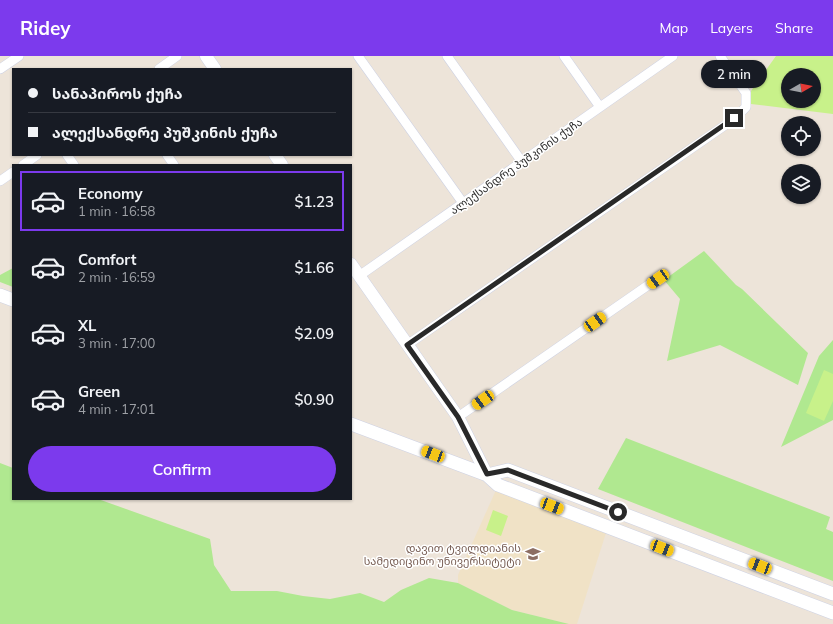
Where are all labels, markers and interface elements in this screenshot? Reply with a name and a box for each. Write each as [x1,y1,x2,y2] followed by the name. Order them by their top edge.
[20,16,71,40] text: Ridey
[659,19,688,37] text: Map
[710,19,753,37] text: Layers
[775,19,813,37] text: Share
[701,60,767,88] callout: 2 min
[717,66,751,82] text: 2 min
[781,68,821,108] north arrow
[781,68,821,204] map controls
[52,84,183,103] text: სანაპიროს ქუჩა
[725,109,743,127] route end
[447,115,585,217] street label: ალექსანდრე პუშკინის ქუჩა
[781,116,821,156] button: locate
[52,123,278,142] text: ალექსანდრე პუშკინის ქუჩა
[781,164,821,204] button: layers
[30,183,66,219] icon: car
[78,184,143,203] text: Economy
[294,192,334,211] text: $1.23
[78,203,155,219] text: 1 min · 16:58
[30,249,66,285] icon: car
[78,250,136,269] text: Comfort
[294,258,334,277] text: $1.66
[645,267,671,291] car
[78,269,155,285] text: 2 min · 16:59
[582,310,608,334] car
[30,315,66,351] icon: car
[78,316,96,335] text: XL
[294,324,334,343] text: $2.09
[78,335,155,351] text: 3 min · 17:00
[30,381,66,417] icon: car
[78,382,120,401] text: Green
[470,388,496,412] car
[294,390,334,409] text: $0.90
[78,401,155,417] text: 4 min · 17:01
[420,444,446,464] car
[28,446,336,492] button: Confirm
[539,496,565,516] car
[609,503,627,521] route start
[649,538,675,558] car
[364,541,521,568] place label: დავით ტვილდიანის სამედიცინო უნივერსიტეტი
[524,545,542,563] school or university icon: დავით ტვილდიანის სამედიცინო უნივერსიტეტი
[747,556,773,576] car

